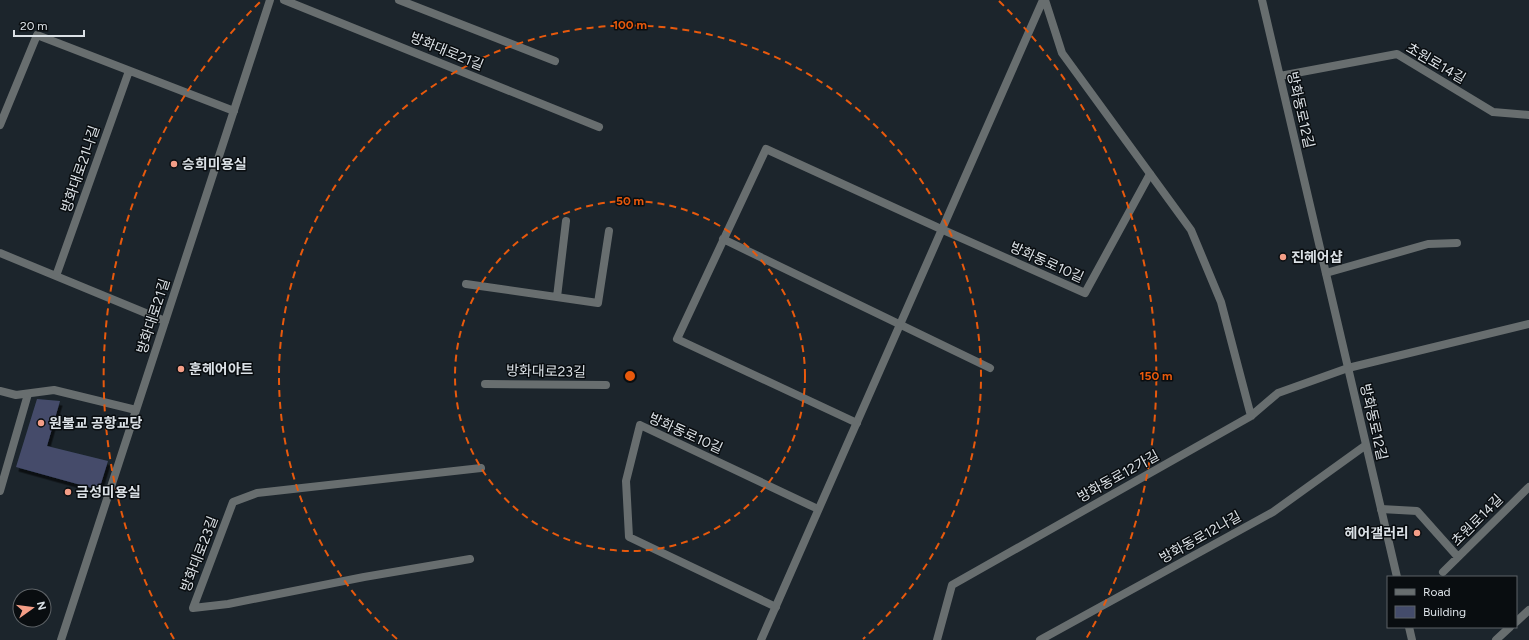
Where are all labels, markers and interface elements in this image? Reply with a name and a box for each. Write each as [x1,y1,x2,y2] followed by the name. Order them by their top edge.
[14,12,84,38] scale bar
[613,18,647,32] text: 100 m
[20,19,48,33] text: 20 m
[407,29,486,74] street label: 방화대로21길
[1403,40,1469,87] street label: 초원로14길
[1283,70,1318,150] street label: 방화동로12길
[58,123,103,215] street label: 방화대로21나길
[182,156,246,173] place label: 승희미용실
[169,159,179,169] marker: 승희미용실
[616,194,644,208] text: 50 m
[1007,239,1086,286] street label: 방화동로10길
[1291,249,1343,266] place label: 진헤어샵
[1278,252,1288,262] marker: 진헤어샵
[133,276,174,356] street label: 방화대로21길
[189,361,254,378] place label: 훈헤어아트
[506,362,586,381] street label: 방화대로23길
[176,364,186,374] marker: 훈헤어아트
[623,369,637,383] centre of rings
[1139,369,1173,383] text: 150 m
[1356,382,1391,462] street label: 방화동로12길
[646,410,725,457] street label: 방화동로10길
[49,415,143,432] place label: 원불교 공항교당
[36,418,46,428] marker: 원불교 공항교당
[1074,447,1162,506] street label: 방화동로12가길
[76,484,140,501] place label: 금성미용실
[63,487,73,497] marker: 금성미용실
[1448,491,1507,550] street label: 초원로14길
[1156,508,1244,567] street label: 방화동로12나길
[177,514,222,594] street label: 방화대로23길
[1345,525,1409,542] place label: 헤어갤러리
[1412,528,1422,538] marker: 헤어갤러리
[1387,576,1517,628] legend
[1423,585,1451,599] text: Road
[12,588,52,628] north arrow
[34,600,49,611] text: N
[1423,605,1466,619] text: Building

